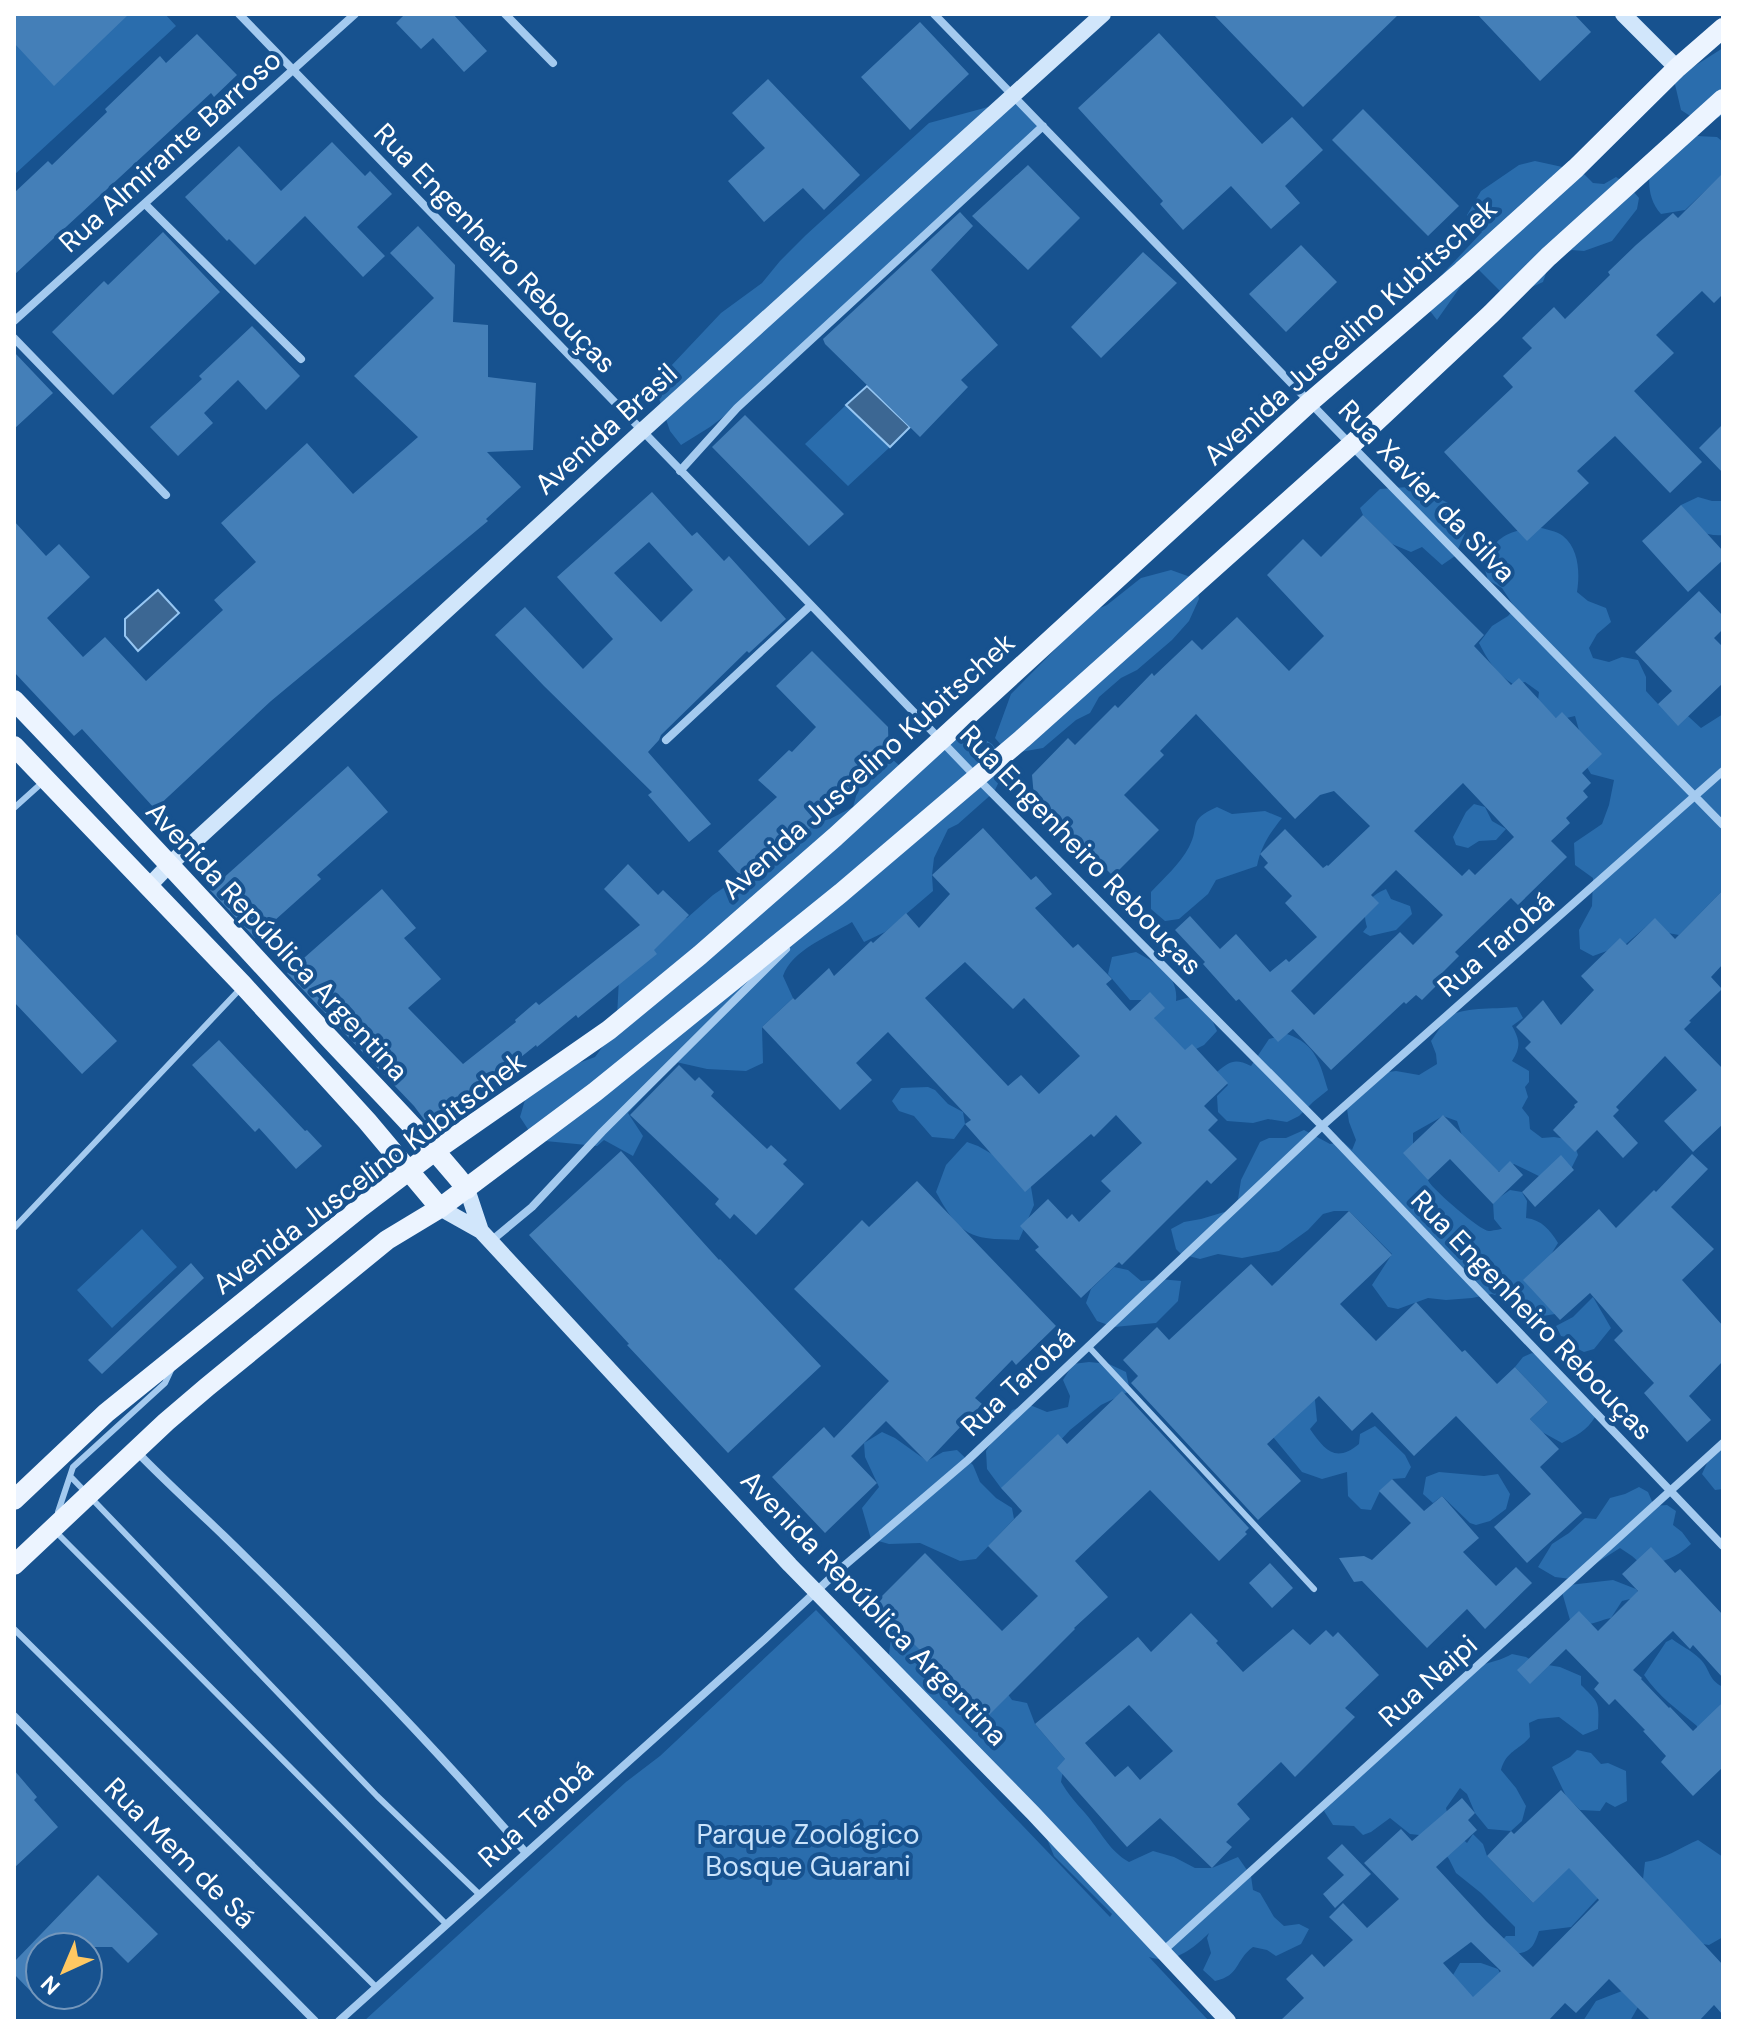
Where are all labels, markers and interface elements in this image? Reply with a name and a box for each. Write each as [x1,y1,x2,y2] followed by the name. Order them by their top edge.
[51,41,289,261] street label: Rua Almirante Barroso
[366,115,624,381] street label: Rua Engenheiro Rebouças
[1195,190,1505,474] street label: Avenida Juscelino Kubitschek
[527,355,685,503] street label: Avenida Brasil
[1330,392,1524,590] street label: Rua Xavier da Silva
[713,624,1023,908] street label: Avenida Juscelino Kubitschek
[952,717,1210,983] street label: Rua Engenheiro Rebouças
[138,793,416,1089] street label: Avenida República Argentina
[1430,883,1562,1005] street label: Rua Tarobá
[205,1043,533,1303] street label: Avenida Juscelino Kubitschek
[1403,1182,1661,1448] street label: Rua Engenheiro Rebouças
[953,1320,1083,1444] street label: Rua Tarobá
[732,1462,1016,1754] street label: Avenida República Argentina
[1371,1627,1485,1735] street label: Rua Naipi
[470,1752,602,1876] street label: Rua Tarobá
[96,1769,264,1937] street label: Rua Mem de Sá
[696,1816,920,1885] park label: Parque Zoológico Bosque Guarani
[24,1931,104,2011] north arrow
[35,1969,66,2001] text: N

